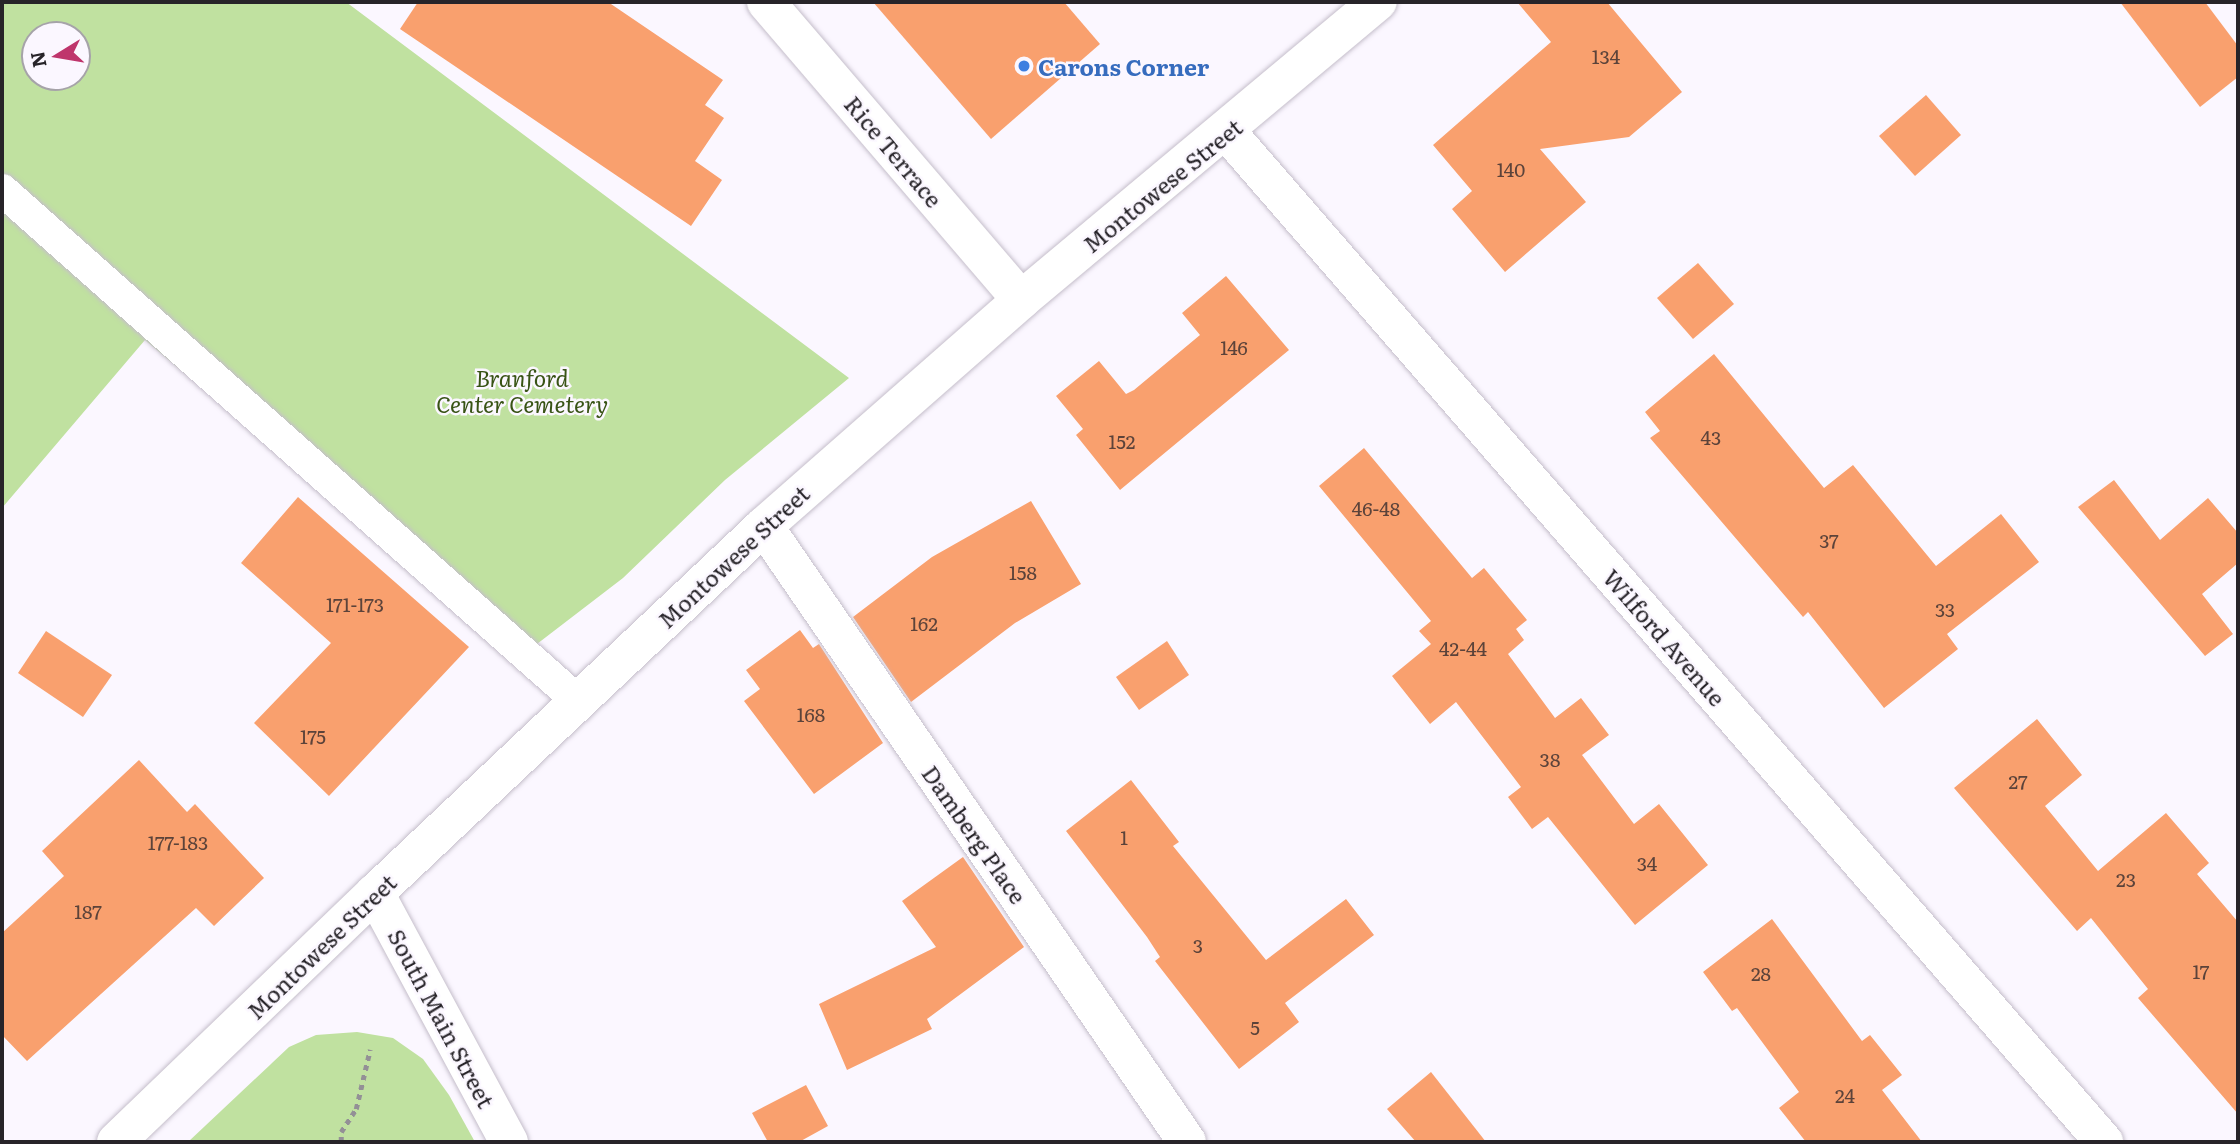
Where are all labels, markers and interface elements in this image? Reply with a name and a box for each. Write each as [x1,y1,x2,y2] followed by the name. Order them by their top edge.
[21,21,91,91] north arrow
[1592,46,1620,68] house number: 134
[22,49,53,70] text: N
[1038,52,1209,80] place label: Carons Corner
[1016,58,1032,74] marker: Carons Corner
[840,90,948,212] street label: Rice Terrace
[1077,112,1247,258] street label: Montowese Street
[1497,159,1525,181] house number: 140
[1220,337,1248,359] house number: 146
[436,363,608,417] park label: Branford Center Cemetery
[1701,427,1721,449] house number: 43
[1109,431,1135,453] house number: 152
[652,479,814,633] street label: Montowese Street
[1352,498,1400,520] house number: 46-48
[1819,530,1839,552] house number: 37
[1009,562,1037,584] house number: 158
[1598,563,1732,711] street label: Wilford Avenue
[326,594,384,616] house number: 171-173
[1935,599,1955,621] house number: 33
[910,613,938,635] house number: 162
[1439,638,1487,660] house number: 42-44
[797,704,825,726] house number: 168
[300,726,326,748] house number: 175
[1540,749,1560,771] house number: 38
[917,760,1033,908] street label: Damberg Place
[2008,771,2028,793] house number: 27
[1120,827,1128,849] house number: 1
[148,832,208,854] house number: 177-183
[1637,853,1657,875] house number: 34
[241,868,401,1024] street label: Montowese Street
[2116,869,2136,891] house number: 23
[74,901,102,923] house number: 187
[383,924,501,1112] street label: South Main Street
[1193,935,1203,957] house number: 3
[2193,961,2209,983] house number: 17
[1751,963,1771,985] house number: 28
[1250,1017,1260,1039] house number: 5
[1835,1085,1855,1107] house number: 24

